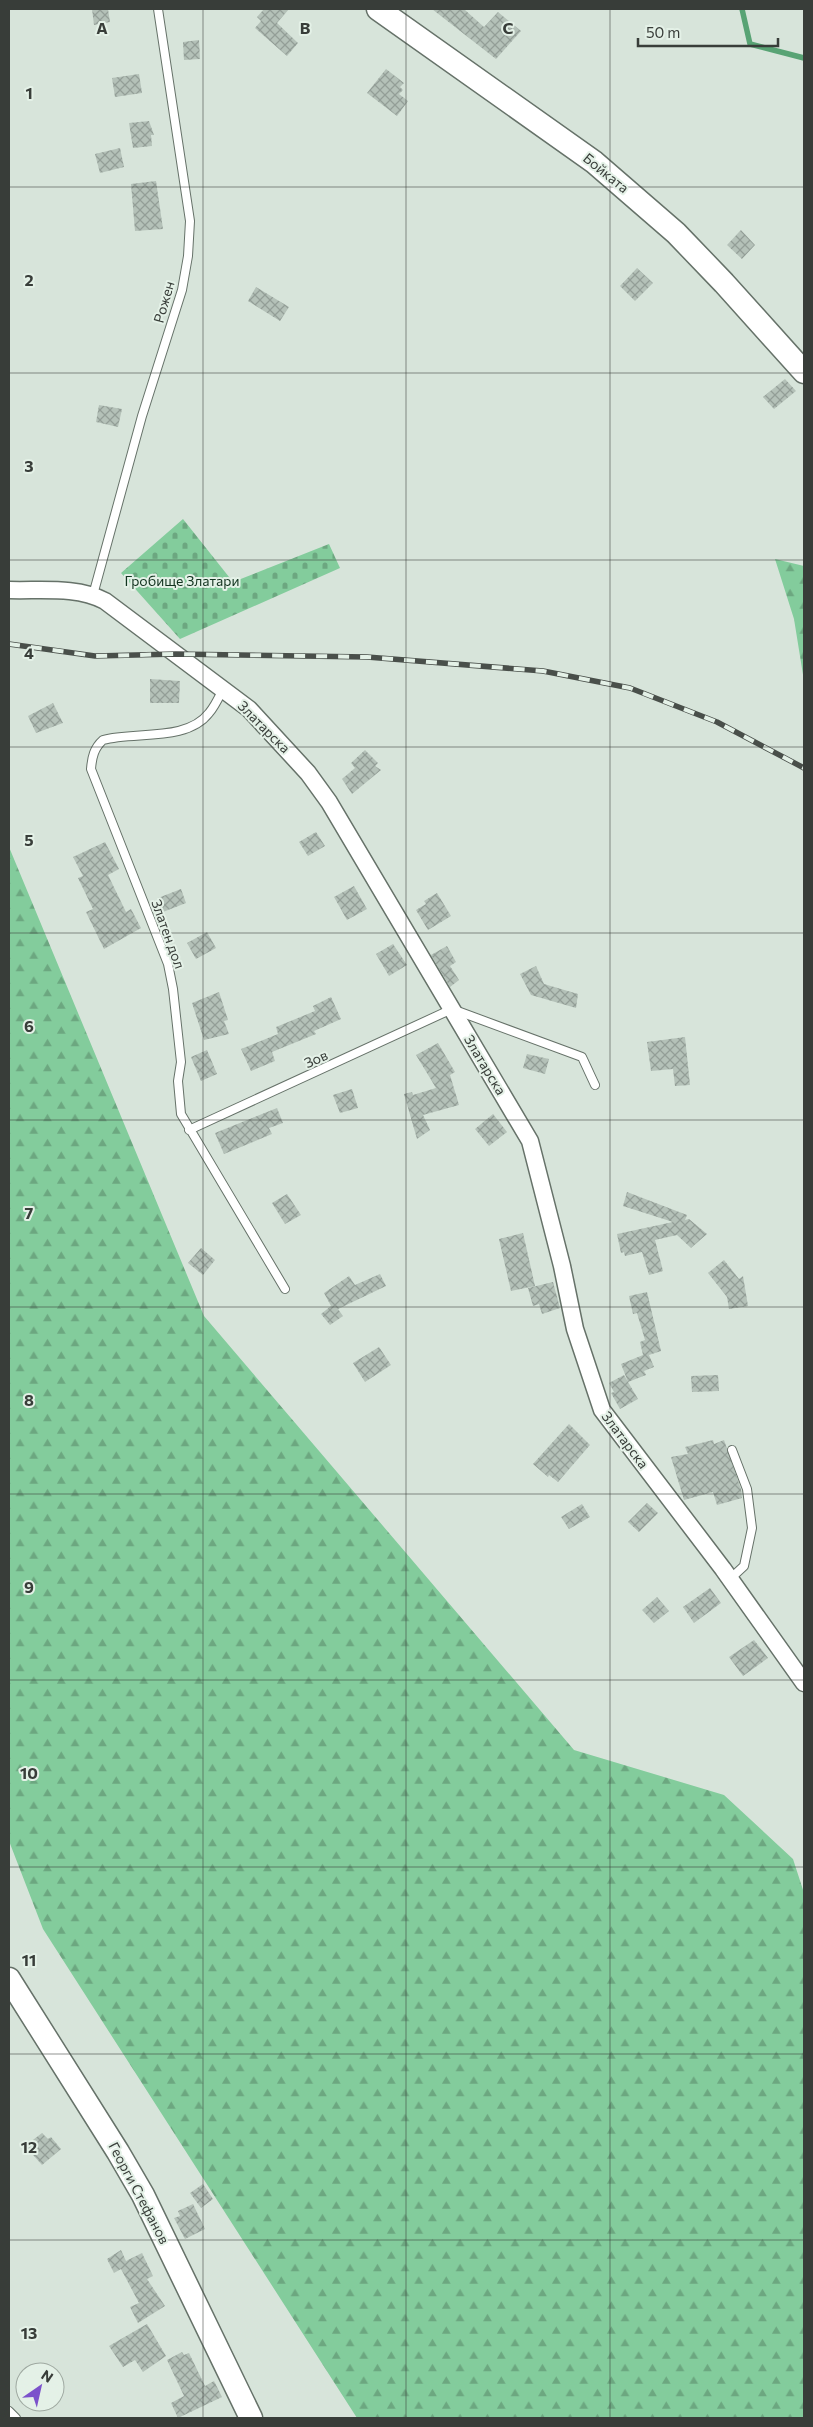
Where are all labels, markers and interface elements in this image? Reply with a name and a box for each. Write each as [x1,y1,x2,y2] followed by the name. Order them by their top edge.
[638,15,778,47] scale bar
[96,18,108,37] text: A
[300,18,311,37] text: B
[503,18,514,37] text: C
[646,23,680,41] text: 50 m
[25,83,33,102] text: 1
[580,149,633,196] street label: Бойката
[24,270,34,289] text: 2
[149,279,178,325] street label: Рожен
[24,456,34,475] text: 3
[124,572,240,589] park label: Гробище Златари
[24,643,34,662] text: 4
[235,697,294,756] street label: Златарска
[24,830,34,849] text: 5
[148,897,189,971] street label: Златен дол
[24,1016,34,1035] text: 6
[461,1032,510,1098] street label: Златарска
[301,1046,330,1071] street label: Зов
[25,1203,34,1222] text: 7
[24,1390,34,1409] text: 8
[598,1408,652,1472] street label: Златарска
[24,1577,34,1596] text: 9
[20,1763,38,1782] text: 10
[22,1950,36,1969] text: 11
[21,2137,37,2156] text: 12
[105,2139,173,2247] street label: Георги Стефанов
[21,2323,37,2342] text: 13
[15,2362,65,2412] north arrow
[38,2366,57,2386] text: N

